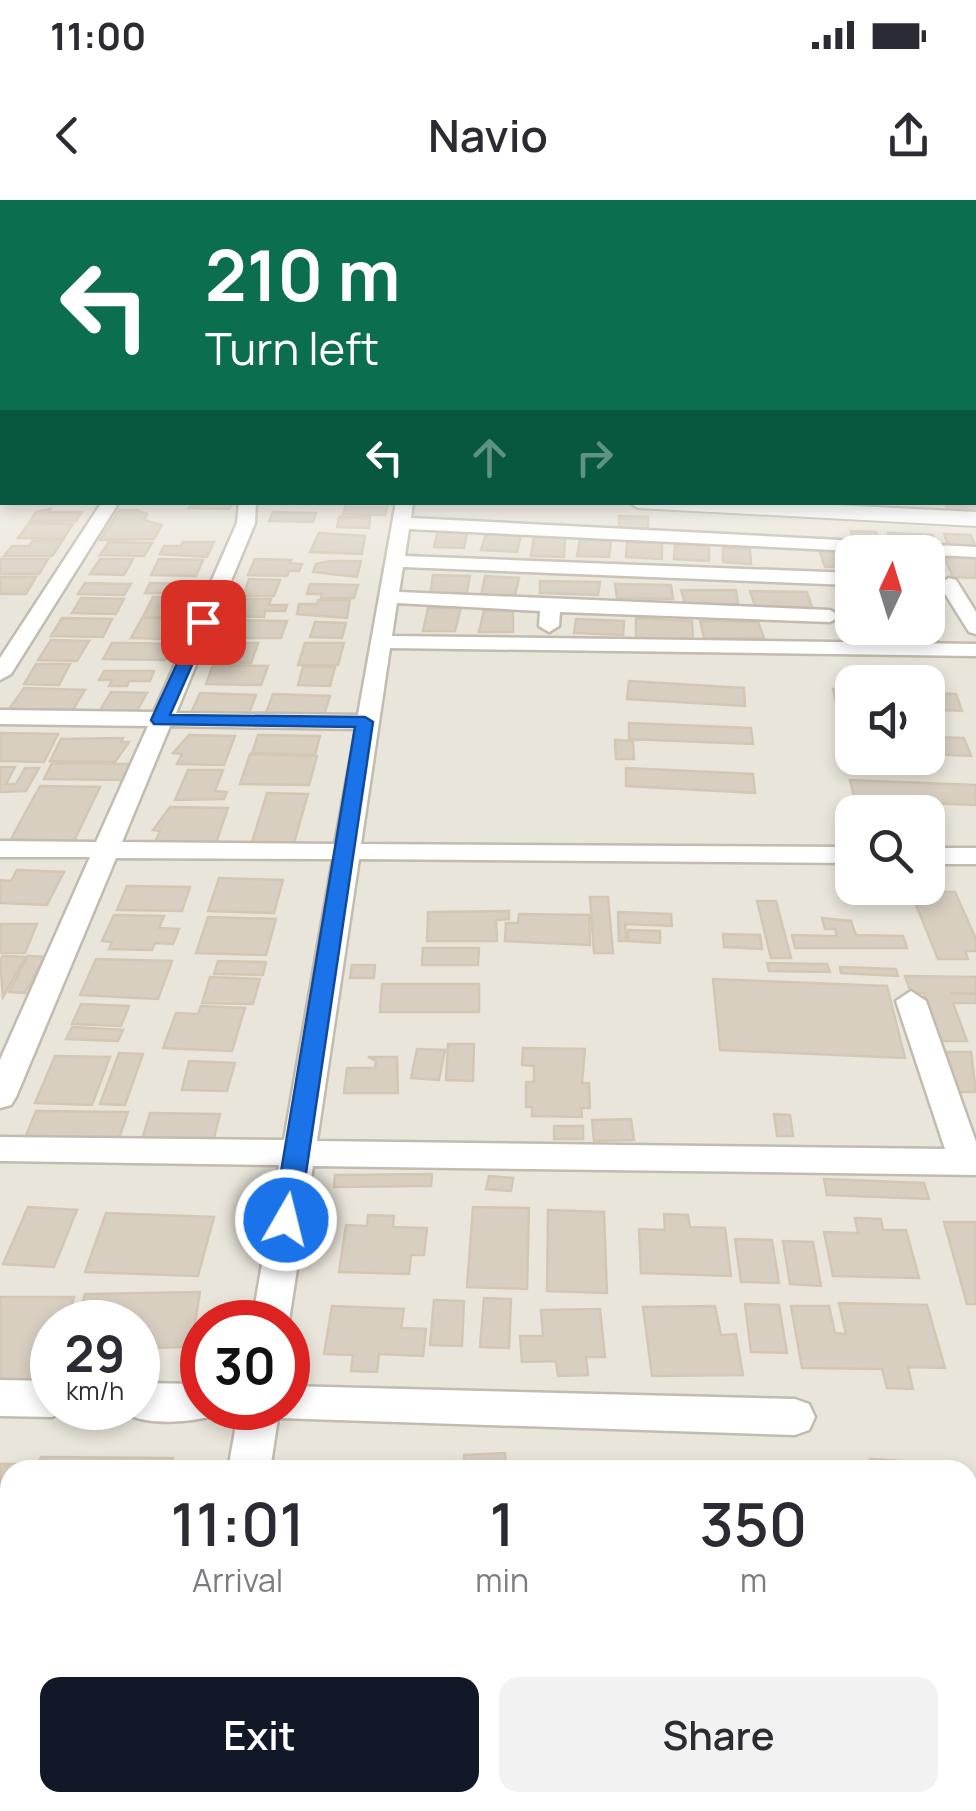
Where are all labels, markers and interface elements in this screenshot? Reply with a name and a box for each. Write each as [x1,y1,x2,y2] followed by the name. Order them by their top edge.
[50,9,146,61] text: 11:00
[428,104,548,166] text: Navio
[40,108,95,163] icon: back
[881,108,936,163] icon: share
[205,226,400,322] text: 210 m
[40,240,170,370] icon: left
[205,317,379,379] text: Turn left
[357,430,412,485] icon: left
[462,430,517,485] icon: ahead
[567,430,622,485] icon: right
[835,535,945,645] north arrow
[835,535,945,905] map controls
[161,580,246,665] pin
[176,595,231,650] icon: arrive
[835,665,945,775] button: sound
[835,795,945,905] button: search
[234,1168,338,1272] position arrow
[180,1300,310,1430] speed limit sign: 30
[65,1319,125,1387] text: 29
[66,1373,124,1408] text: km/h
[171,1482,305,1564] text: 11:01
[489,1482,515,1564] text: 1
[700,1482,807,1564] text: 350
[192,1558,283,1602] text: Arrival
[475,1558,529,1602] text: min
[740,1558,767,1602] text: m
[40,1677,479,1792] button: Exit
[499,1677,938,1792] button: Share

